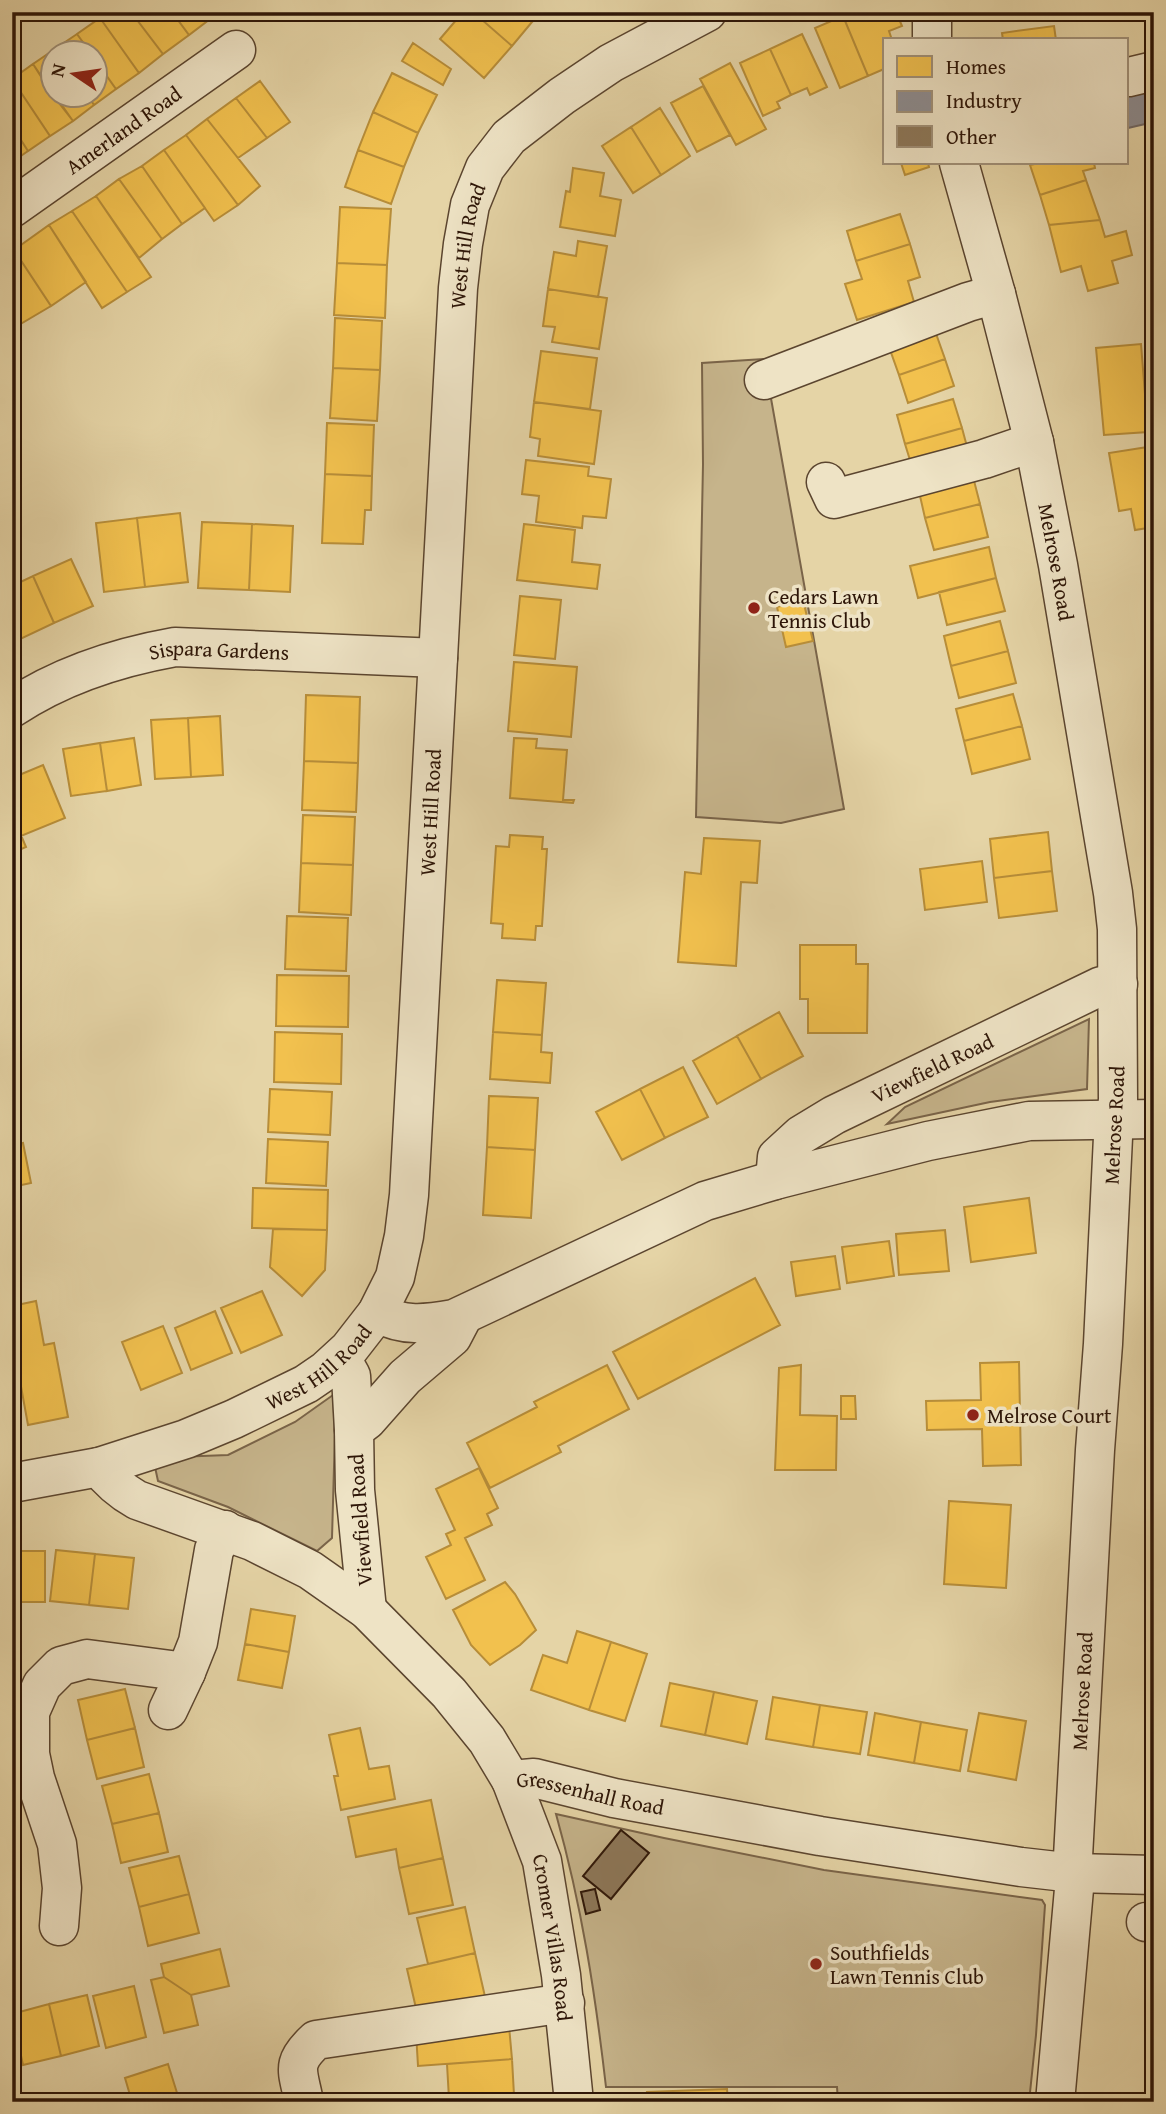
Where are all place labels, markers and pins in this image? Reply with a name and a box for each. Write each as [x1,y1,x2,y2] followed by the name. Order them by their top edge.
[768,581,879,636] place label: Cedars Lawn Tennis Club
[746,600,762,616] marker: Cedars Lawn Tennis Club
[987,1400,1112,1431] place label: Melrose Court
[965,1407,981,1423] marker: Melrose Court
[830,1937,984,1992] place label: Southfields Lawn Tennis Club
[808,1956,824,1972] marker: Southfields Lawn Tennis Club

